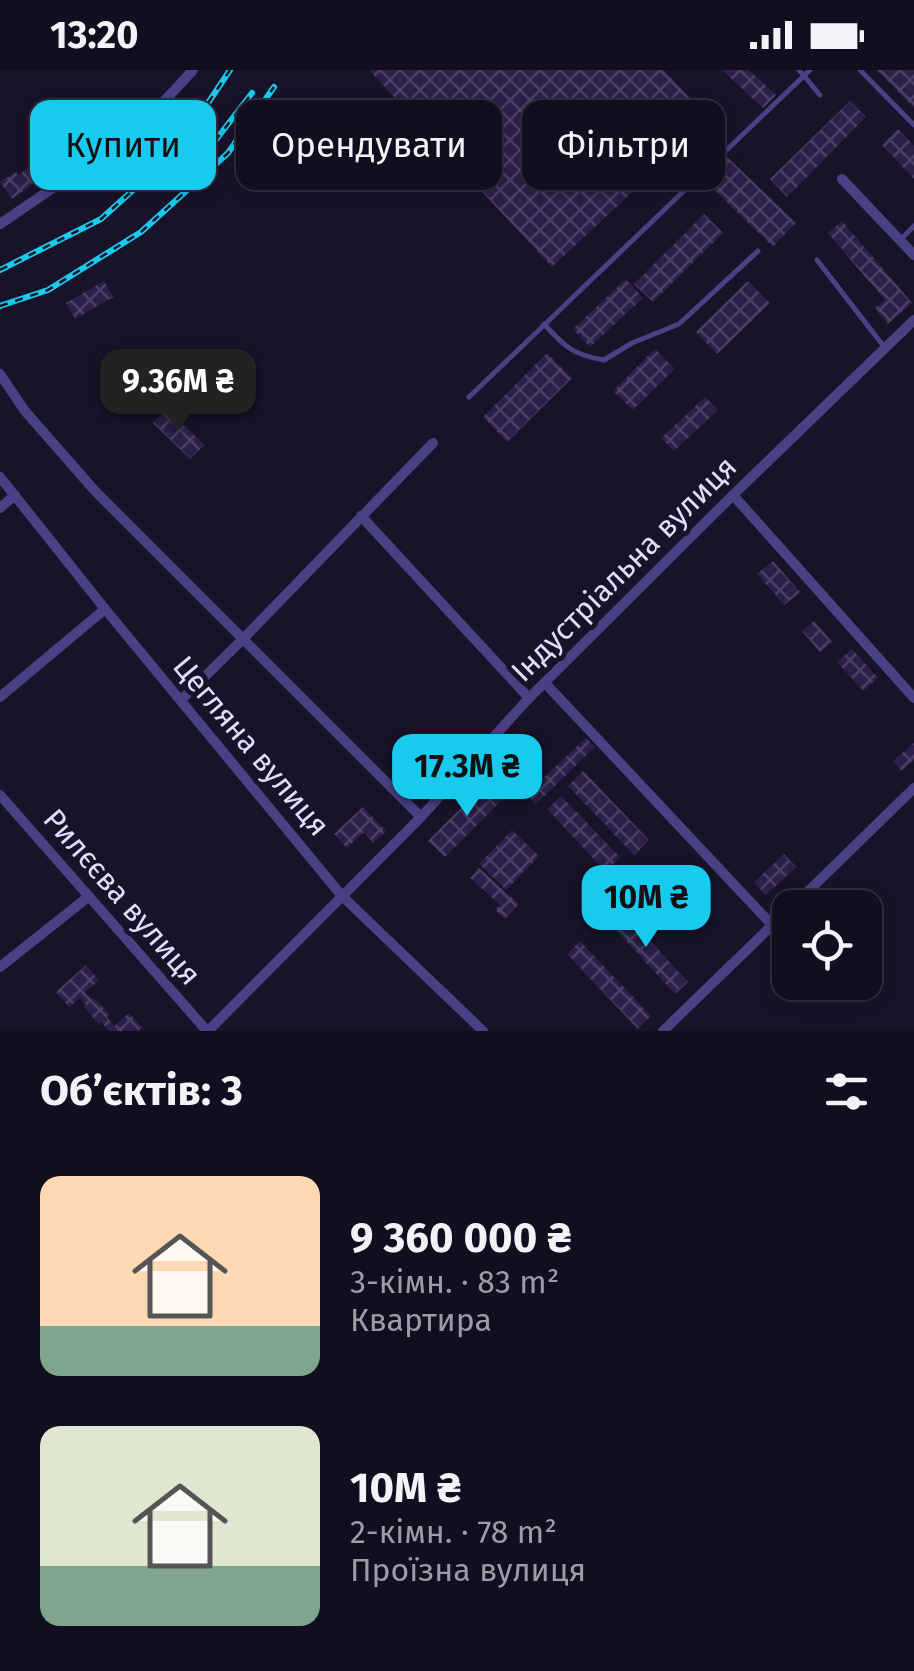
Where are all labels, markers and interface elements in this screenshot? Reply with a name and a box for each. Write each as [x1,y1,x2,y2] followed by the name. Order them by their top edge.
[50,12,138,58] text: 13:20
[30,100,216,190] chip: Купити
[236,100,502,190] chip: Орендувати
[522,100,725,190] chip: Фільтри
[86,349,270,434] pin: 9.36M ₴
[122,362,234,400] text: 9.36M ₴
[504,449,744,689] street label: Індустріальна вулиця
[165,649,337,843] street label: Цегляна вулиця
[375,734,559,819] pin: 17.3M ₴
[414,747,520,785] text: 17.3M ₴
[36,802,208,992] street label: Рилєєва вулиця
[576,865,716,950] pin: 10M ₴
[604,878,688,916] text: 10M ₴
[772,890,882,1000] map controls
[772,890,882,1000] button: locate
[819,1064,874,1119] icon: filters
[40,1066,243,1116] text: Об’єктів: 3
[350,1213,571,1263] text: 9 360 000 ₴
[120,1216,240,1336] icon: home
[350,1263,559,1301] text: 3-кімн. · 83 m²
[350,1301,492,1339] text: Квартира
[350,1463,461,1513] text: 10M ₴
[120,1466,240,1586] icon: home
[350,1513,557,1551] text: 2-кімн. · 78 m²
[350,1551,586,1589] text: Проїзна вулиця

